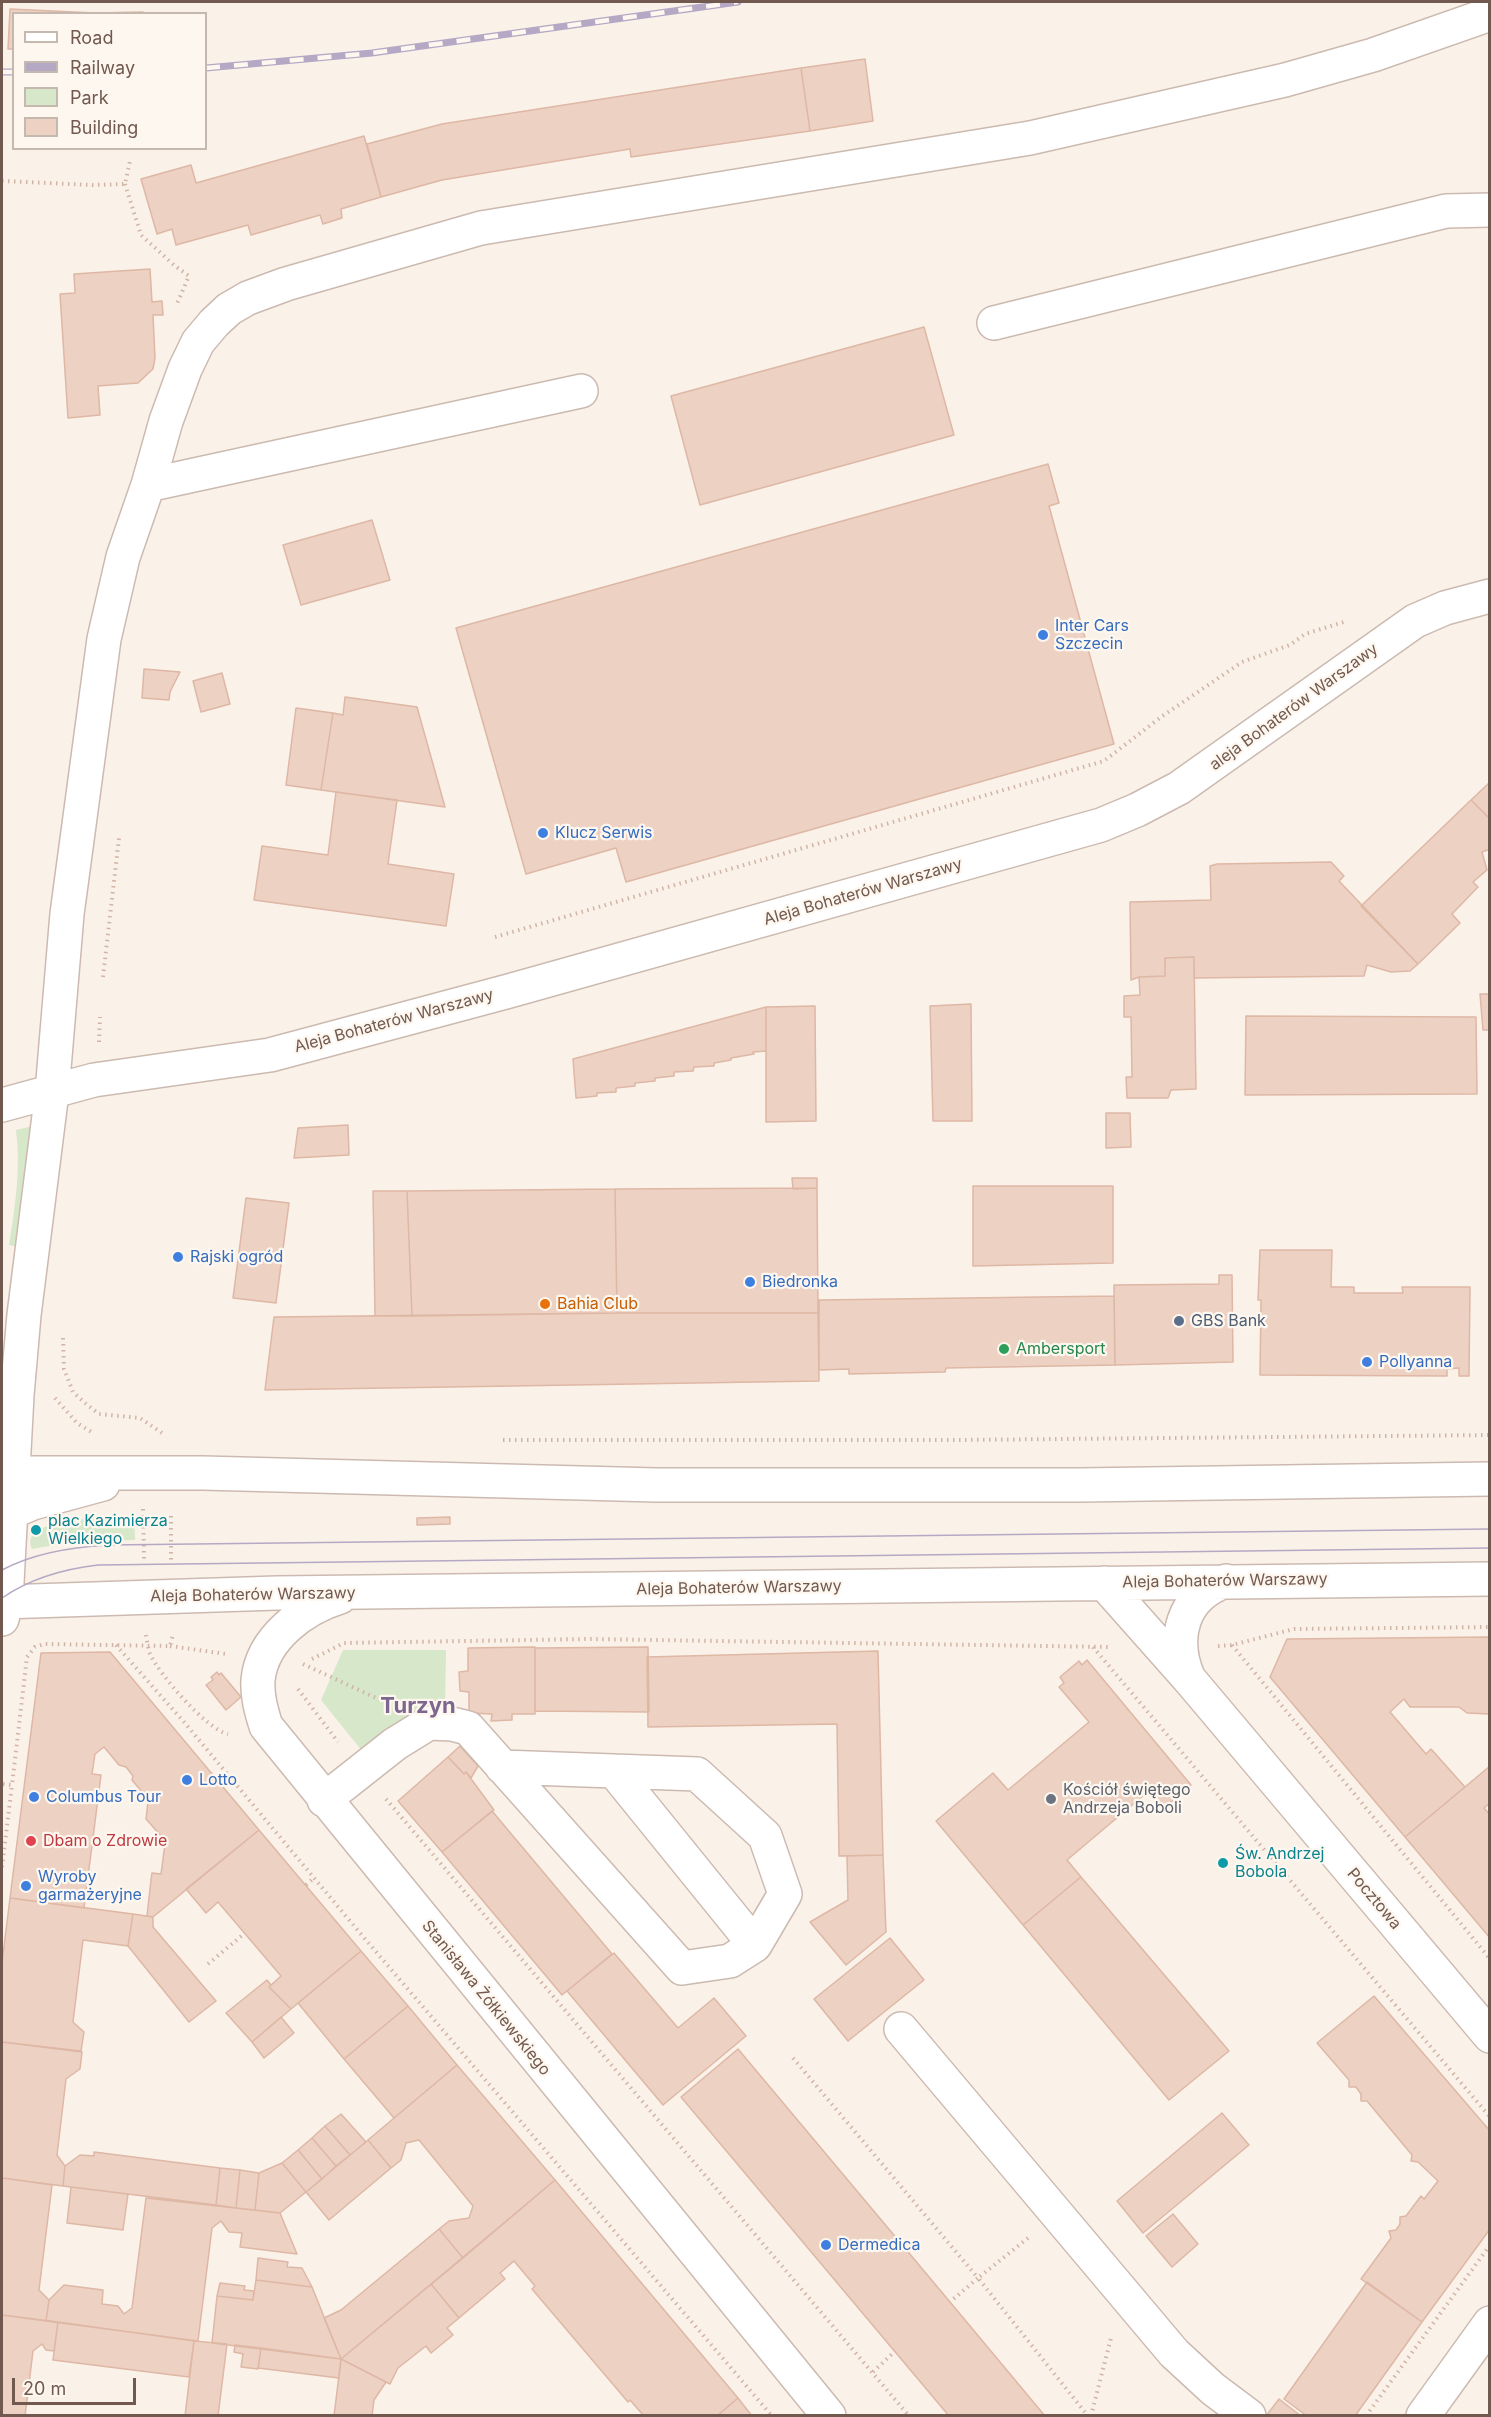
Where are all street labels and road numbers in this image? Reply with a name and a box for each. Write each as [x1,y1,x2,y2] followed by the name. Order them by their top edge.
[1206,639,1382,775] street label: aleja Bohaterów Warszawy
[762,854,964,930] street label: Aleja Bohaterów Warszawy
[292,985,496,1057] street label: Aleja Bohaterów Warszawy
[1122,1570,1328,1592] street label: Aleja Bohaterów Warszawy
[636,1577,842,1599] street label: Aleja Bohaterów Warszawy
[150,1584,356,1606] street label: Aleja Bohaterów Warszawy
[1343,1865,1405,1933] street label: Pocztowa
[418,1917,554,2079] street label: Stanisława Żółkiewskiego

